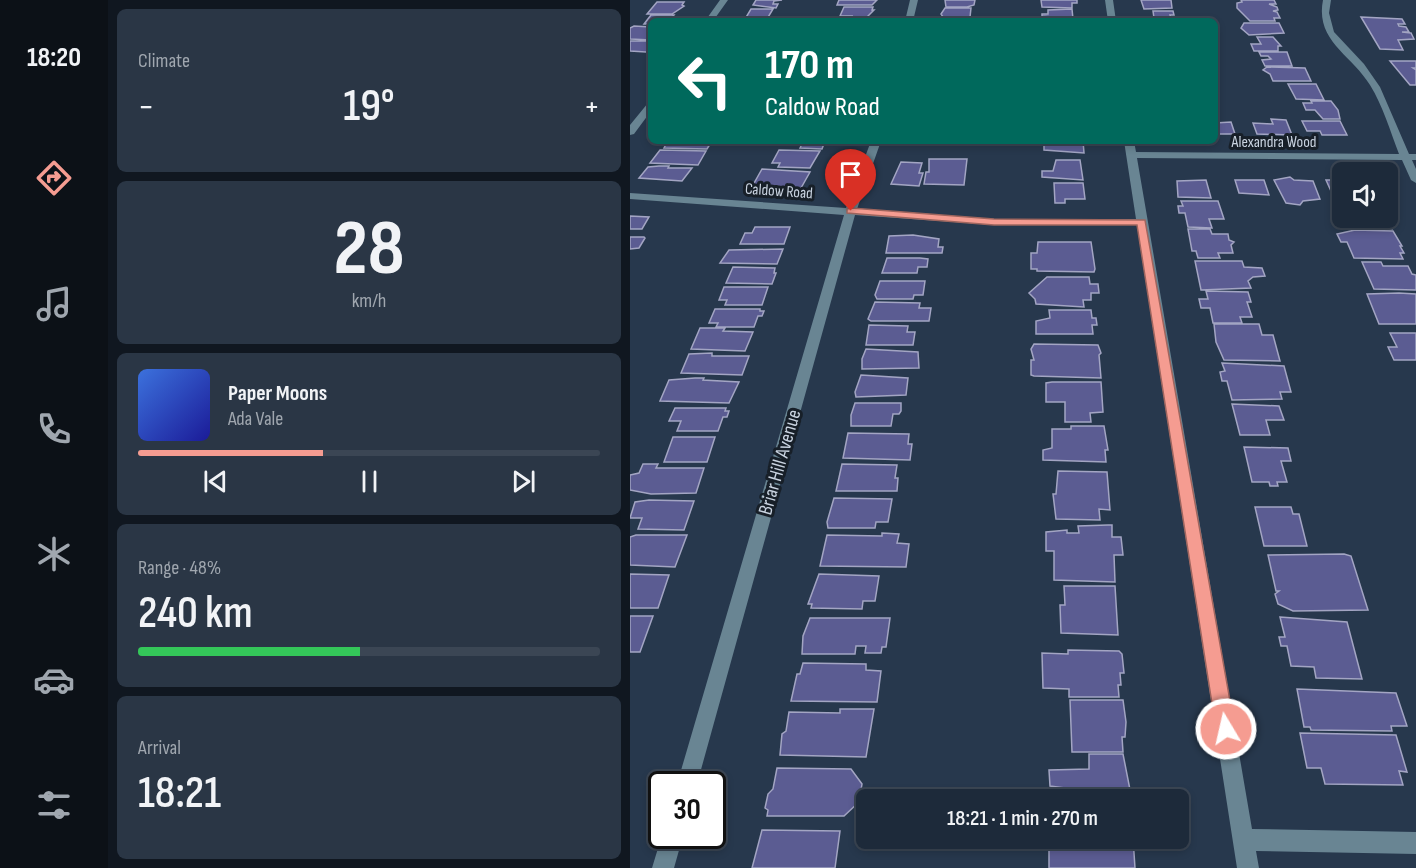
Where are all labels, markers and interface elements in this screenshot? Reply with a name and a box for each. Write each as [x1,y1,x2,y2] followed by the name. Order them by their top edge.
[765,40,854,91] text: 170 m
[27,42,81,74] text: 18:20
[666,42,744,120] icon: left
[138,49,190,73] text: Climate
[343,79,395,134] text: 19°
[138,87,154,127] text: −
[584,87,600,127] text: +
[765,91,880,123] text: Caldow Road
[1231,133,1317,152] street label: Alexandra Wood
[825,149,876,211] pin
[33,157,75,199] icon: directions
[834,158,867,191] icon: arrive
[1332,162,1398,228] map controls
[1332,162,1398,228] button: sound
[744,180,814,203] street label: Caldow Road
[334,203,404,296] text: 28
[33,283,75,325] icon: music
[352,289,386,313] text: km/h
[228,380,327,407] text: Paper Moons
[228,407,283,431] text: Ada Vale
[753,407,806,518] street label: Briar Hill Avenue
[33,408,75,450] icon: phone
[199,465,232,498] icon: previous
[353,465,386,498] icon: pause
[507,465,540,498] icon: next
[33,533,75,575] icon: climate
[138,556,221,580] text: Range · 48%
[138,586,253,641] text: 240 km
[33,659,75,701] icon: car
[1194,697,1258,761] position arrow
[138,736,181,760] text: Arrival
[138,766,221,821] text: 18:21
[648,771,726,849] speed limit sign: 30
[33,784,75,826] icon: filters
[947,805,1098,832] text: 18:21 · 1 min · 270 m

